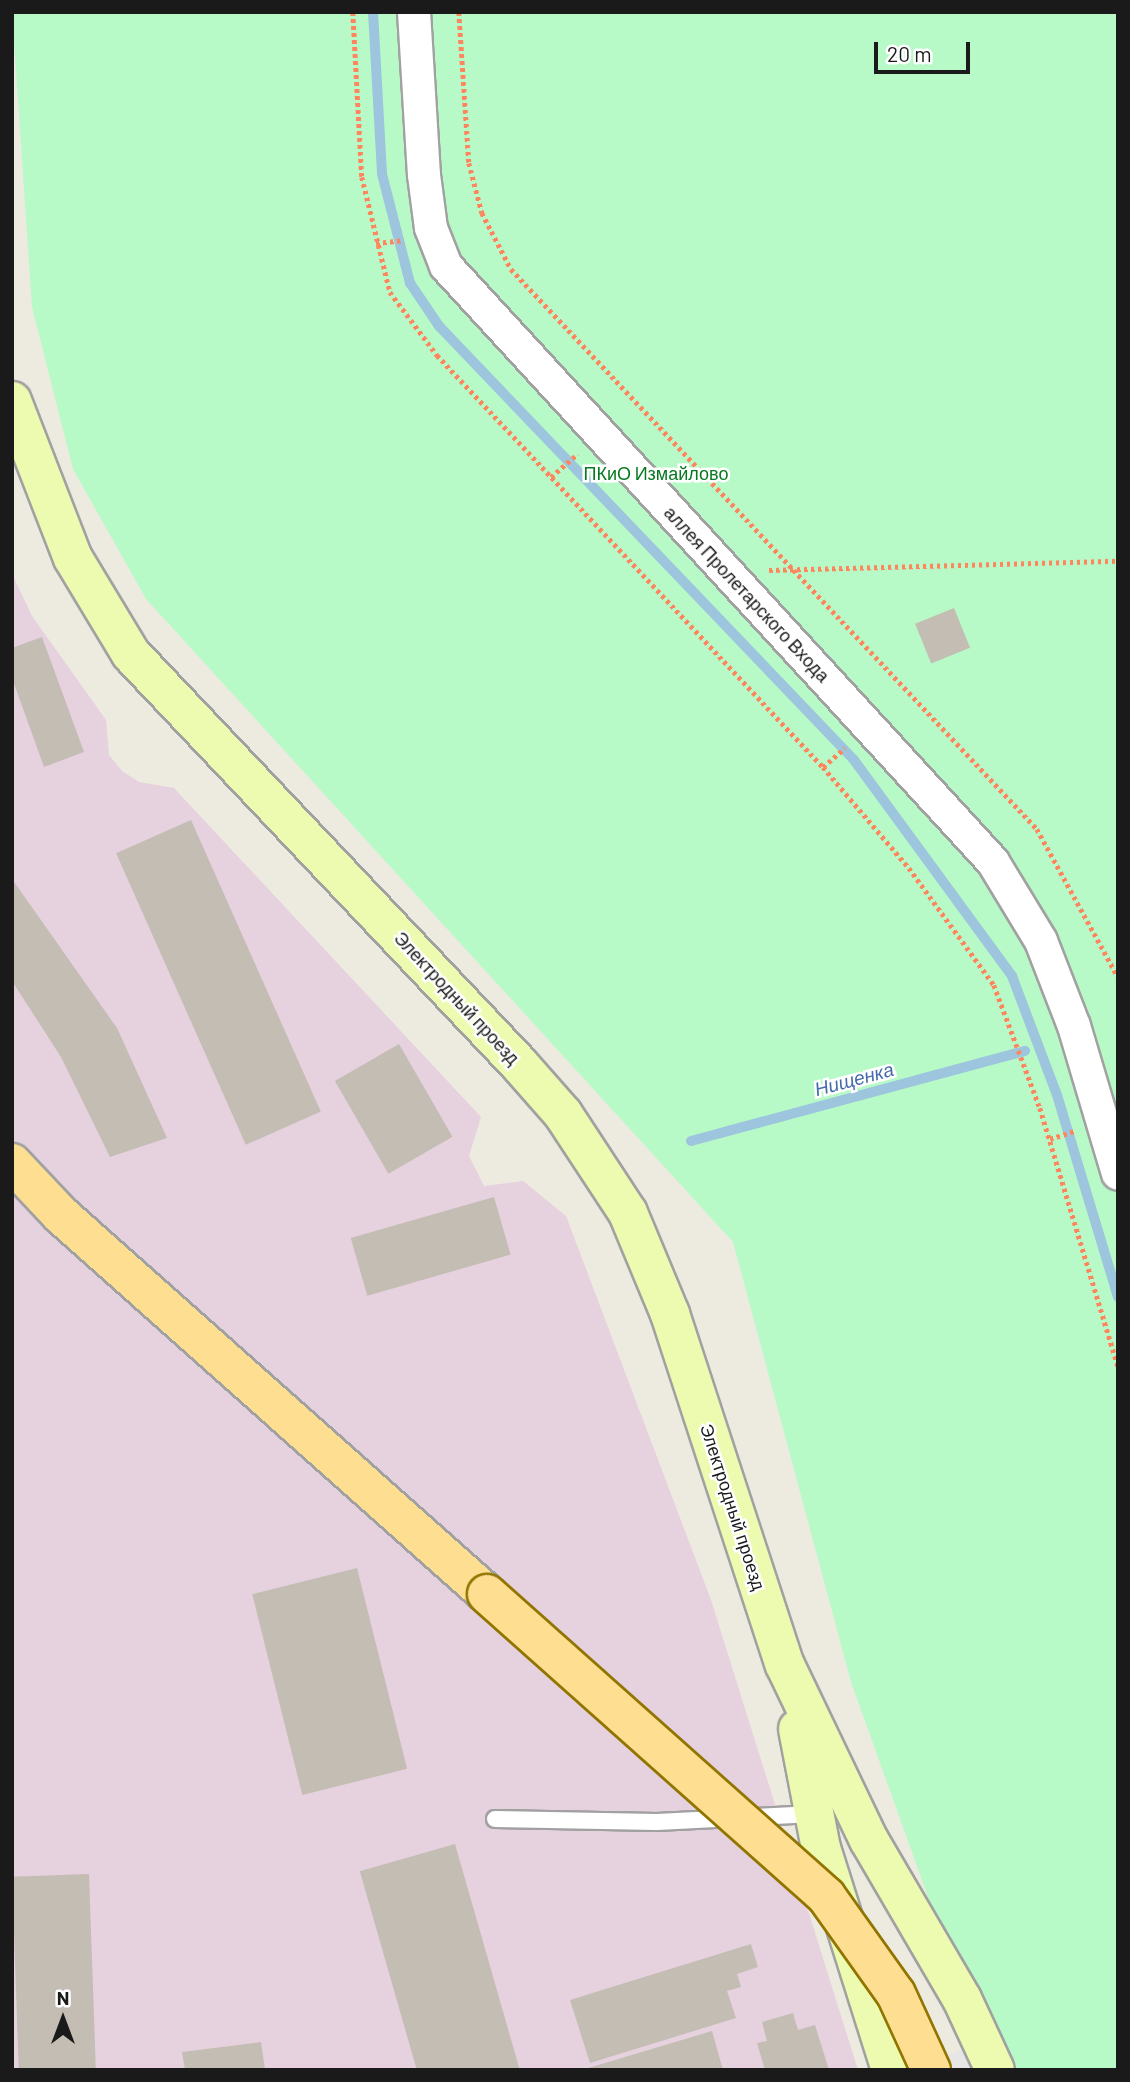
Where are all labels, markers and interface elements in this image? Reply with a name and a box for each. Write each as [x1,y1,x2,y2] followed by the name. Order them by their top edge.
[878,28,974,72] scale bar
[887,41,932,66] text: 20 m
[584,462,728,484] park label: ПКиО Измайлово
[660,502,834,686] street label: аллея Пролетарского Входа
[390,927,524,1069] street label: Электродный проезд
[812,1058,896,1100] water label: Нищенка
[696,1421,770,1593] street label: Электродный проезд
[28,1984,98,2054] north arrow
[57,1986,69,2009] text: N

